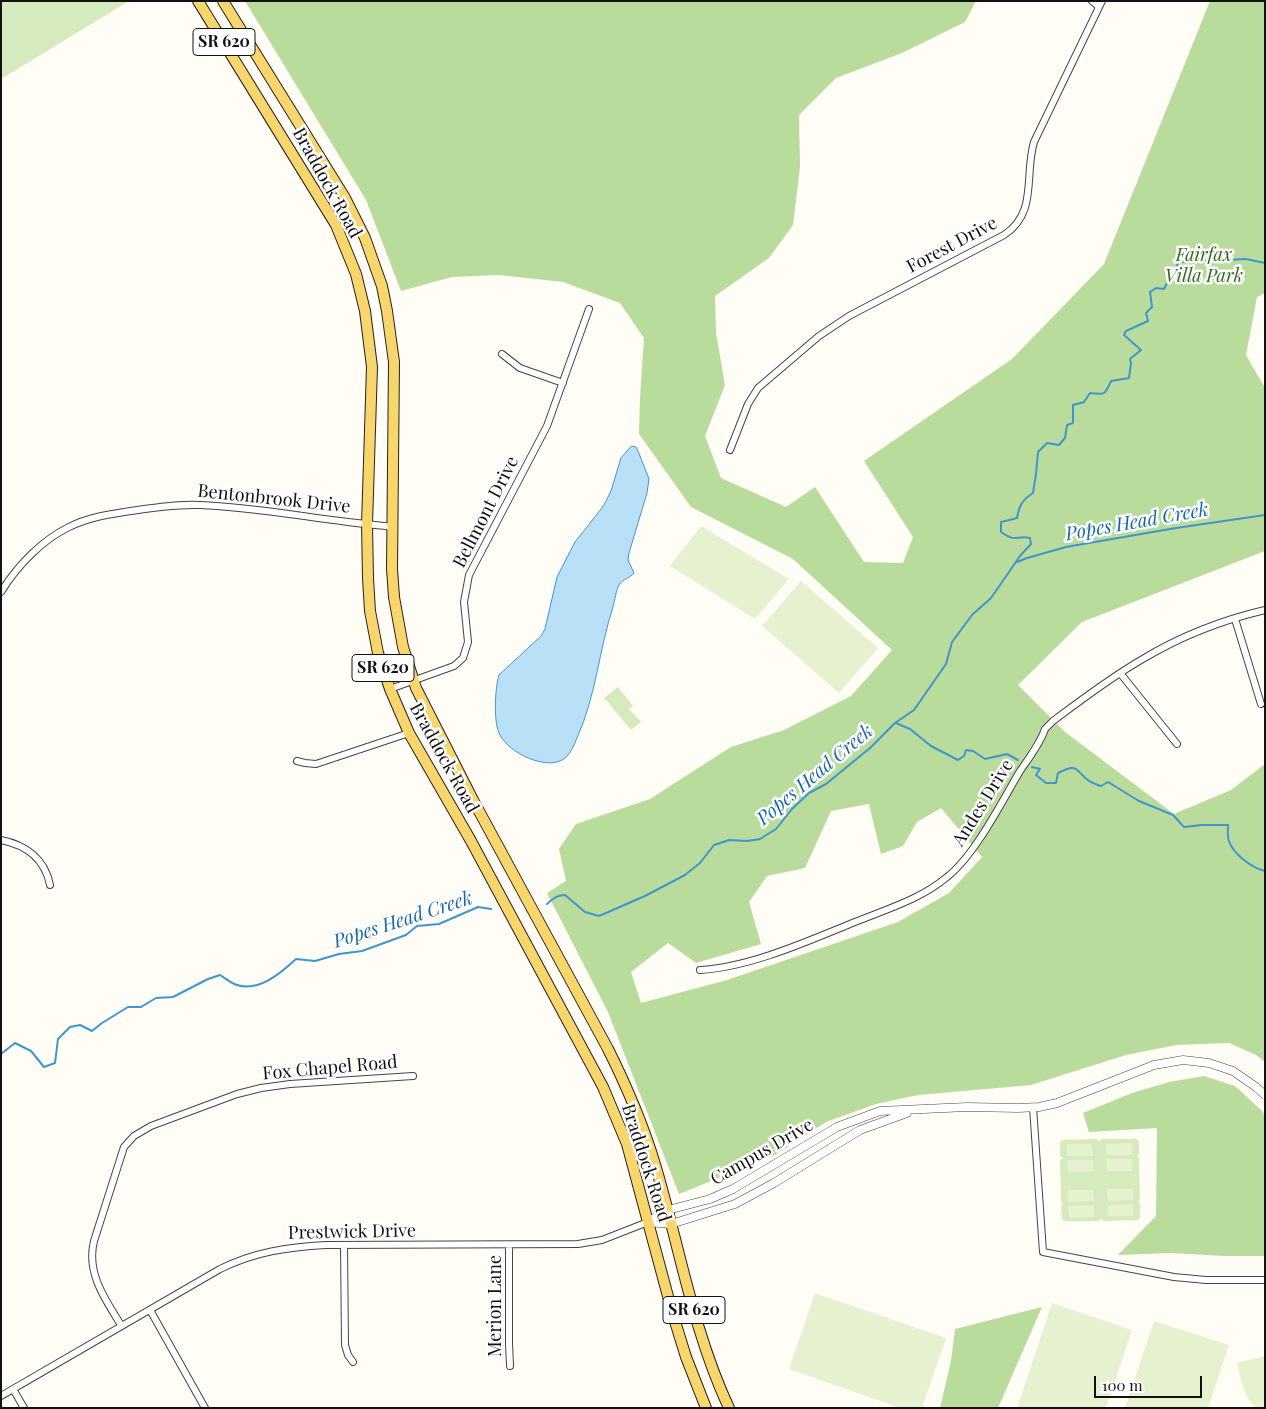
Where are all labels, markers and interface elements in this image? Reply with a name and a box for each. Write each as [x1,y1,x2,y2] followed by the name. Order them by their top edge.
[193,28,255,56] road number: SR 620
[288,124,366,242] street label: Braddock Road
[903,212,1001,278] street label: Forest Drive
[1165,244,1243,286] park label: Fairfax Villa Park
[449,453,523,571] street label: Bellmont Drive
[196,480,352,518] street label: Bentonbrook Drive
[1064,498,1210,546] water label: Popes Head Creek
[352,654,414,681] road number: SR 620
[405,699,483,817] street label: Braddock Road
[752,720,878,830] water label: Popes Head Creek
[948,756,1018,850] street label: Andes Drive
[331,887,475,953] water label: Popes Head Creek
[262,1051,398,1085] street label: Fox Chapel Road
[617,1101,675,1225] street label: Braddock Road
[707,1114,817,1190] street label: Campus Drive
[288,1220,416,1244] street label: Prestwick Drive
[484,1255,506,1357] street label: Merion Lane
[663,1296,725,1324] road number: SR 620
[1096,1366,1204,1398] scale bar
[1102,1375,1143,1395] text: 100 m

